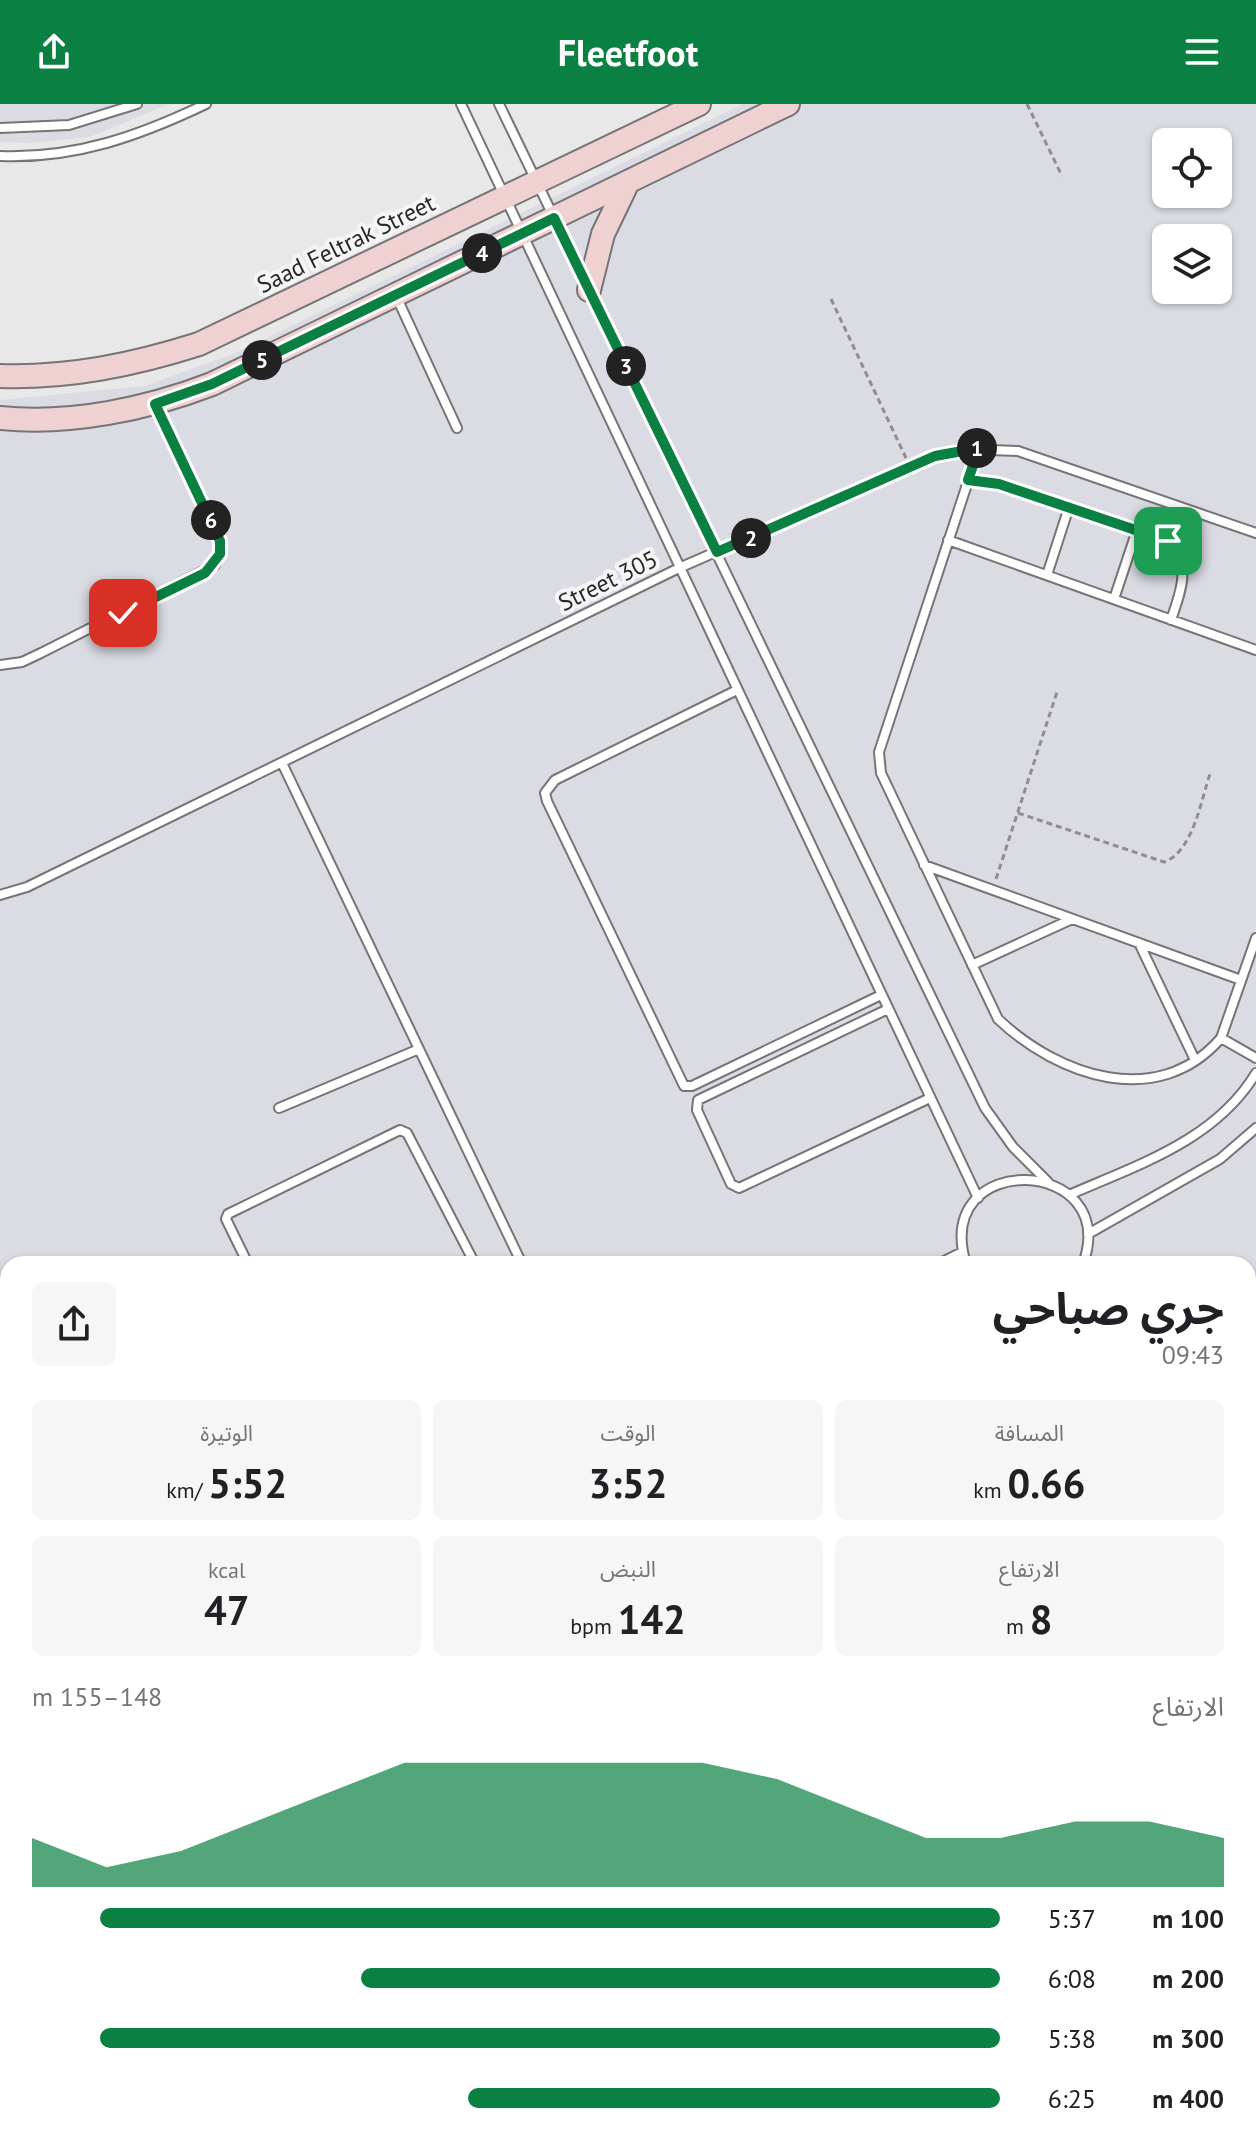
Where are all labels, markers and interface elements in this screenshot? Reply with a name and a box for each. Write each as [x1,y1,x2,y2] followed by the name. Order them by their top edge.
[558,29,698,76] text: Fleetfoot
[32,30,76,74] icon: share
[1180,30,1224,74] icon: menu
[1152,128,1232,304] map controls
[1152,128,1232,208] button: locate
[252,187,440,300] street label: Saad Feltrak Street
[1152,224,1232,304] button: layers
[462,233,502,273] pin: 4
[476,239,488,267] text: 4
[242,340,282,380] pin: 5
[256,346,268,374] text: 5
[606,346,646,386] pin: 3
[620,352,632,380] text: 3
[957,428,997,468] pin: 1
[971,434,983,462] text: 1
[191,500,231,540] pin: 6
[205,506,217,534] text: 6
[1134,507,1202,575] pin
[731,518,771,558] pin: 2
[1146,519,1190,563] icon: arrive
[745,524,757,552] text: 2
[553,543,663,618] street label: Street 305
[89,579,157,647] pin
[101,591,145,635] icon: check
[993,1279,1224,1336] text: جري صباحي
[32,1282,116,1366] button: share
[1162,1338,1224,1371] text: 09:43
[200,1419,253,1447] text: الوتيرة
[600,1419,656,1447] text: الوقت
[995,1419,1064,1447] text: المسافة
[208,1457,287,1509] text: 5:52
[589,1457,667,1509] text: 3:52
[1008,1457,1085,1509] text: 0.66
[166,1476,208,1504] text: /km
[973,1476,1008,1504] text: km
[600,1555,656,1583] text: النبض
[999,1555,1060,1583] text: الارتفاع
[208,1556,245,1584] text: kcal
[204,1584,249,1636] text: 47
[618,1593,686,1645] text: 142
[1030,1593,1053,1645] text: 8
[570,1612,618,1640] text: bpm
[1006,1612,1030,1640] text: m
[32,1680,162,1713] text: 148–155 m
[1153,1690,1224,1723] text: الارتفاع
[1048,1902,1096,1935] text: 5:37
[1152,1902,1224,1935] text: 100 m
[1048,1962,1096,1995] text: 6:08
[1152,1962,1224,1995] text: 200 m
[1048,2022,1096,2055] text: 5:38
[1152,2022,1224,2055] text: 300 m
[1048,2082,1096,2115] text: 6:25
[1152,2082,1224,2115] text: 400 m

